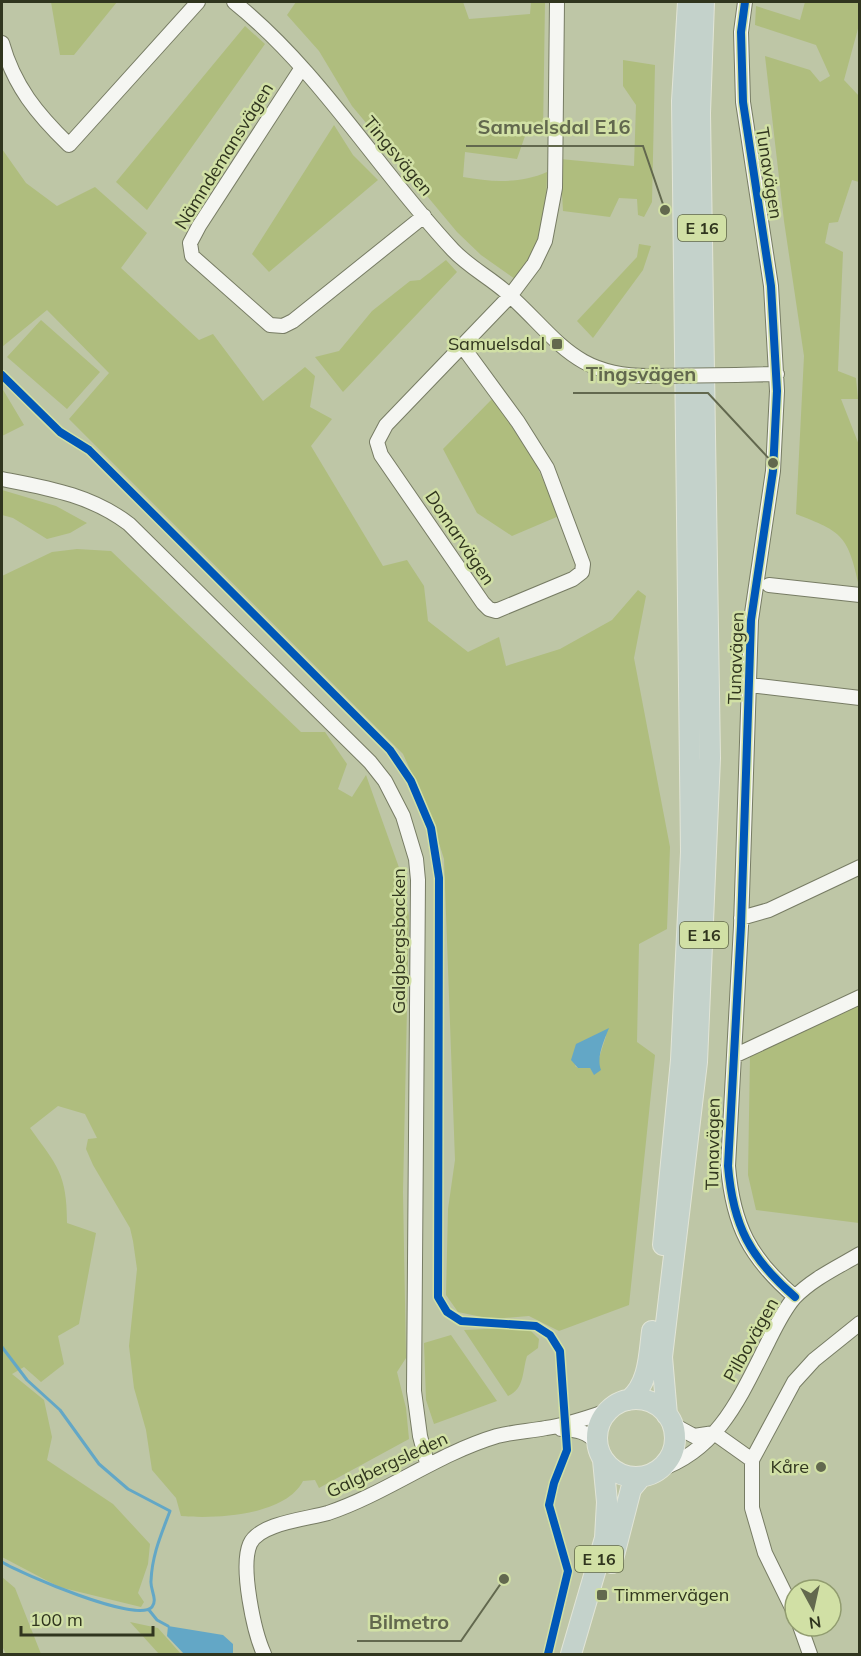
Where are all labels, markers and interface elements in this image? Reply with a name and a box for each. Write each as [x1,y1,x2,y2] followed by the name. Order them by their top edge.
[169,78,278,233] street label: Nämndemansvägen
[466,108,643,146] callout: Samuelsdal E16
[358,111,438,200] street label: Tingsvägen
[478,114,630,139] text: Samuelsdal E16
[751,125,788,221] street label: Tunavägen
[678,215,726,241] road number: E 16
[448,332,545,355] place label: Samuelsdal
[550,337,564,351] marker: Samuelsdal
[573,355,708,393] callout: Tingsvägen
[586,361,696,386] text: Tingsvägen
[420,486,500,589] street label: Domarvägen
[722,611,749,705] street label: Tunavägen
[387,868,410,1014] street label: Galgbergsbacken
[680,922,728,948] road number: E 16
[700,1097,725,1191] street label: Tunavägen
[718,1294,783,1386] street label: Pilbovägen
[323,1426,451,1503] street label: Galgbergsleden
[771,1455,809,1478] place label: Kåre
[814,1460,828,1474] marker: Kåre
[575,1546,623,1572] road number: E 16
[783,1578,843,1638] north arrow
[614,1583,729,1606] place label: Timmervägen
[595,1588,609,1602] marker: Timmervägen
[21,1599,153,1637] scale bar
[357,1603,461,1641] callout: Bilmetro
[30,1608,83,1631] text: 100 m
[369,1609,449,1634] text: Bilmetro
[808,1612,822,1634] text: N

